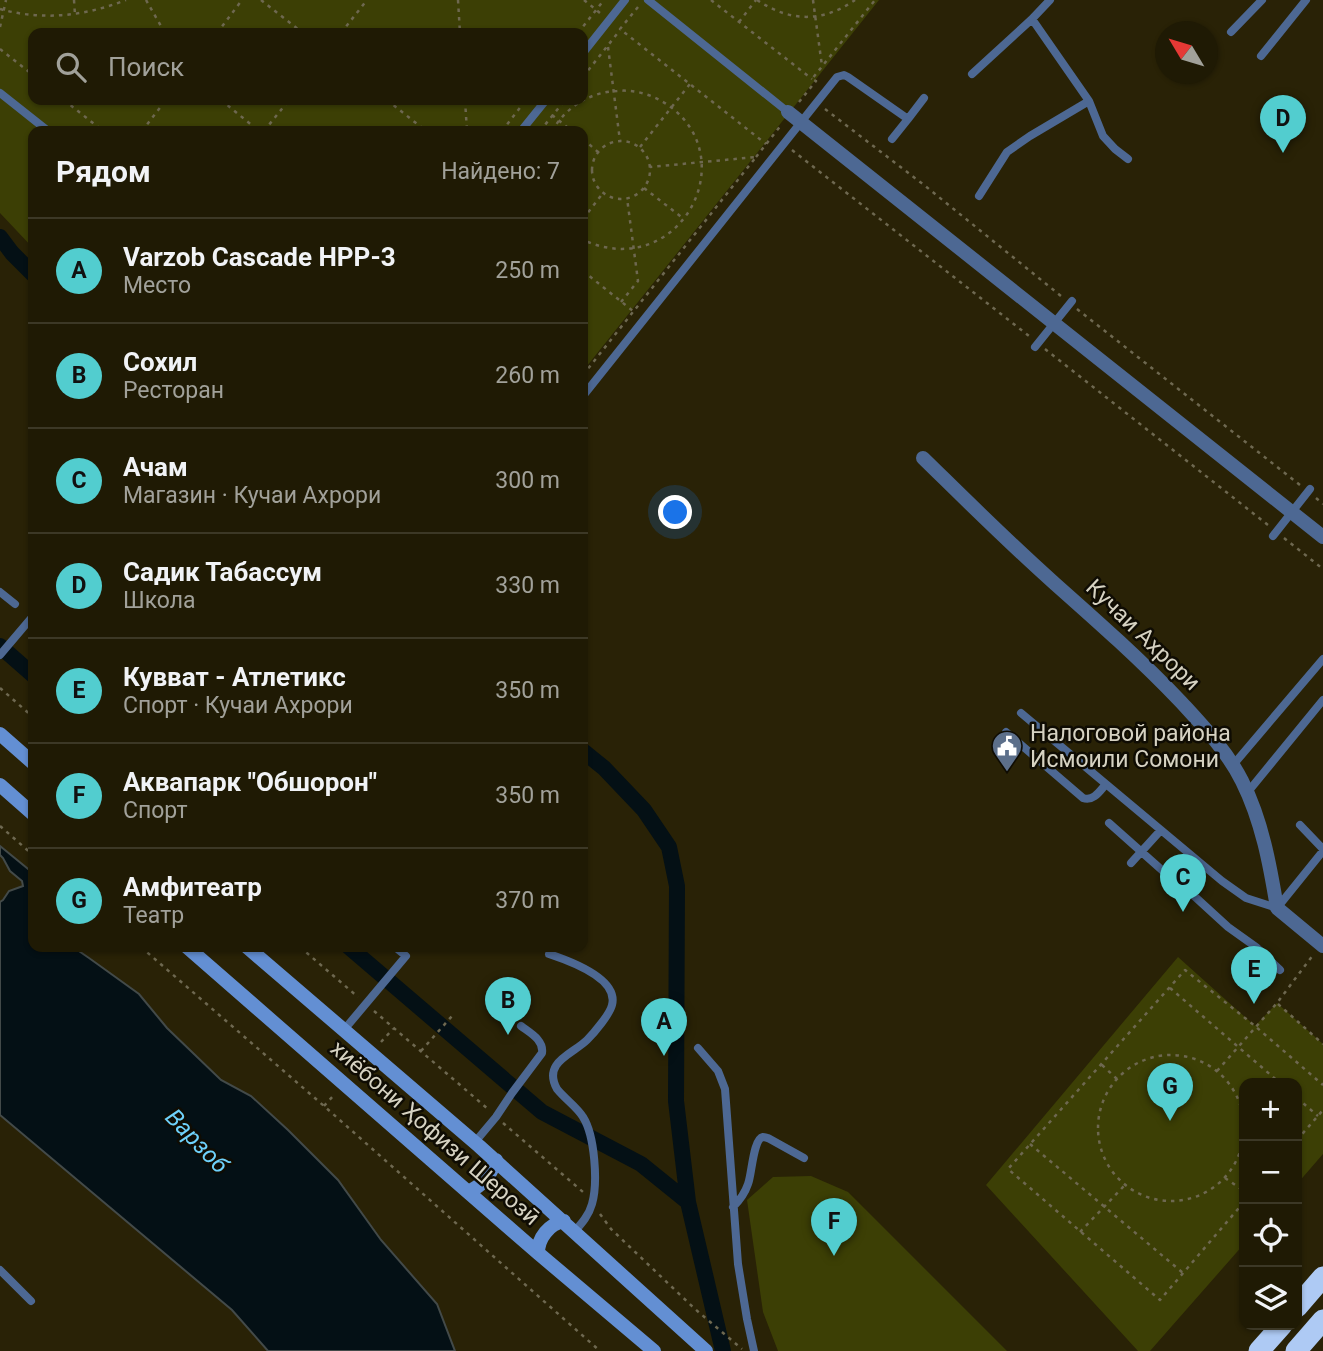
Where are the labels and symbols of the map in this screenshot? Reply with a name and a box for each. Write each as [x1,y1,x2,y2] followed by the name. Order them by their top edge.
[1155,21,1218,84] north arrow
[1260,95,1306,153] pin: D
[658,495,692,529] your location
[1080,574,1206,696] street label: Кучаи Ахрори
[1030,720,1231,773] place label: Налоговой района Исмоили Сомони
[990,729,1024,773] public building icon: Налоговой района Исмоили Сомони
[1160,854,1206,912] pin: C
[1231,946,1277,1004] pin: E
[485,977,531,1035] pin: B
[641,998,687,1056] pin: A
[325,1035,545,1231] street label: хиёбони Ҳофизи Шерозӣ
[1147,1063,1193,1121] pin: G
[160,1103,234,1179] water label: Варзоб
[811,1198,857,1256] pin: F

